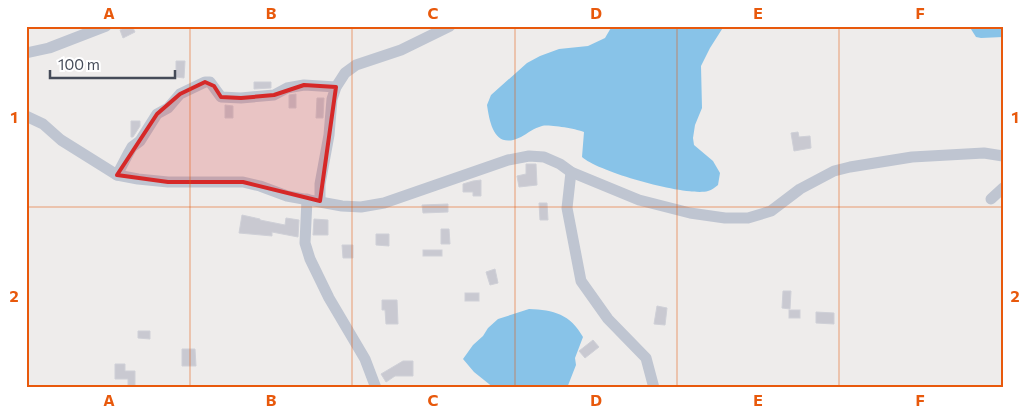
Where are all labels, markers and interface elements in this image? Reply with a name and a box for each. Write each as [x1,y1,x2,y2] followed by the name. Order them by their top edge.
[103,3,115,22] text: A
[266,3,277,22] text: B
[428,3,439,22] text: C
[590,3,602,22] text: D
[753,3,763,22] text: E
[915,3,925,22] text: F
[50,48,175,80] scale bar
[58,55,100,73] text: 100 m
[10,107,18,126] text: 1
[1011,107,1019,126] text: 1
[9,286,19,305] text: 2
[1010,286,1020,305] text: 2
[103,390,115,409] text: A
[266,390,277,409] text: B
[428,390,439,409] text: C
[590,390,602,409] text: D
[753,390,763,409] text: E
[915,390,925,409] text: F

